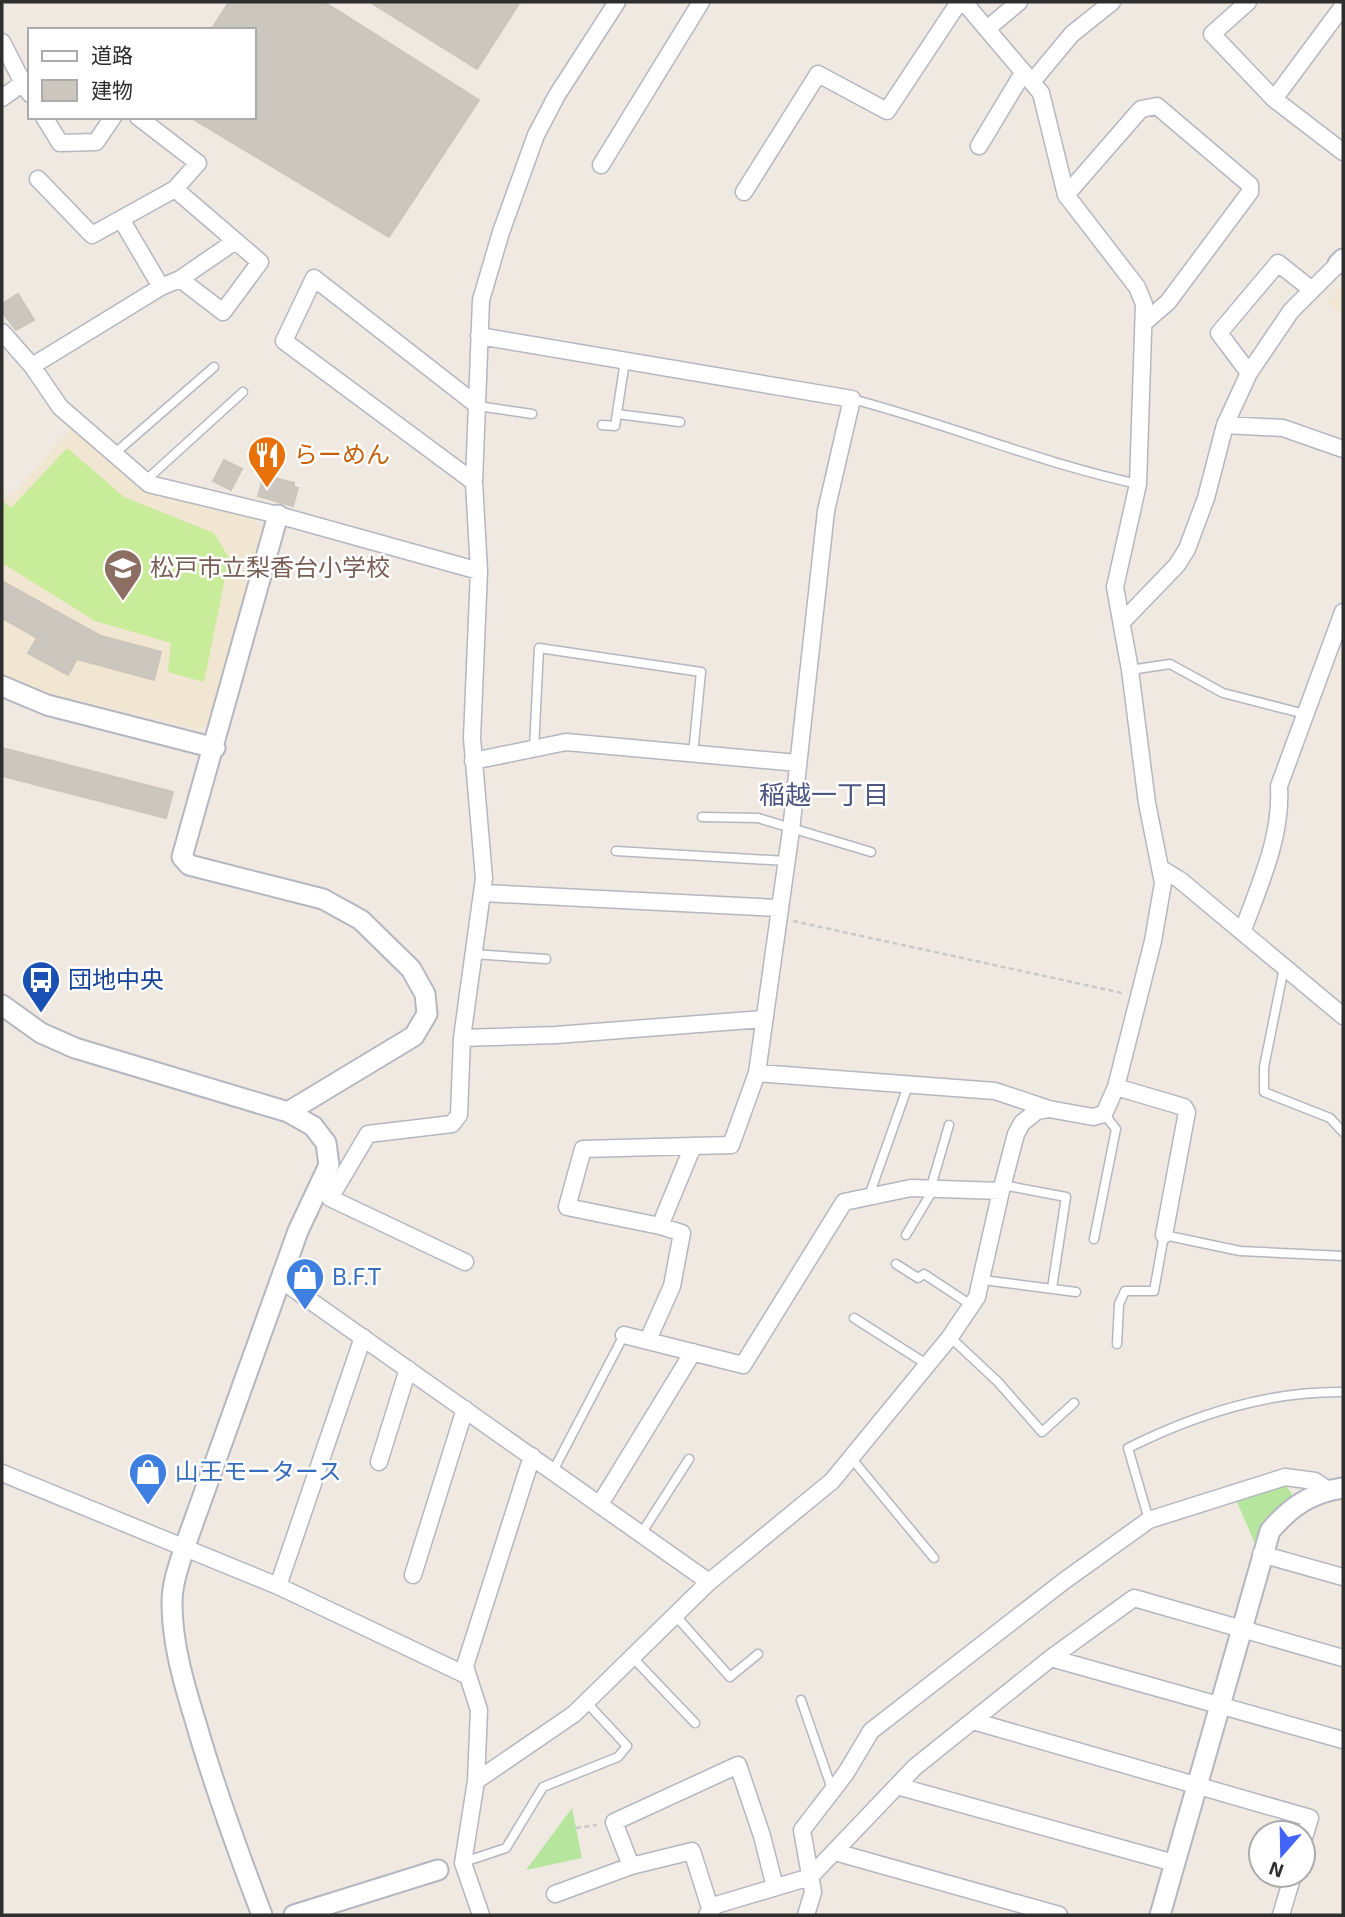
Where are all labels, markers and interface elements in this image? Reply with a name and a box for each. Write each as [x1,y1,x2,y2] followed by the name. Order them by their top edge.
[28,28,256,119] legend
[91,42,133,67] text: 道路
[91,77,133,102] text: 建物
[246,434,288,489] restaurant icon: らーめん
[294,439,390,468] place label: らーめん
[102,547,144,602] school or university icon: 松戸市立梨香台小学校
[150,552,390,581] place label: 松戸市立梨香台小学校
[759,778,889,809] district label: 稲越一丁目
[20,959,62,1014] bus stop icon: 団地中央
[68,964,164,993] place label: 団地中央
[284,1256,326,1311] shop icon: B.F.T
[332,1261,382,1290] place label: B.F.T
[127,1451,169,1506] shop icon: 山王モータース
[175,1456,342,1485] place label: 山王モータース
[1247,1819,1317,1889] north arrow
[1266,1857,1286,1884] text: N

